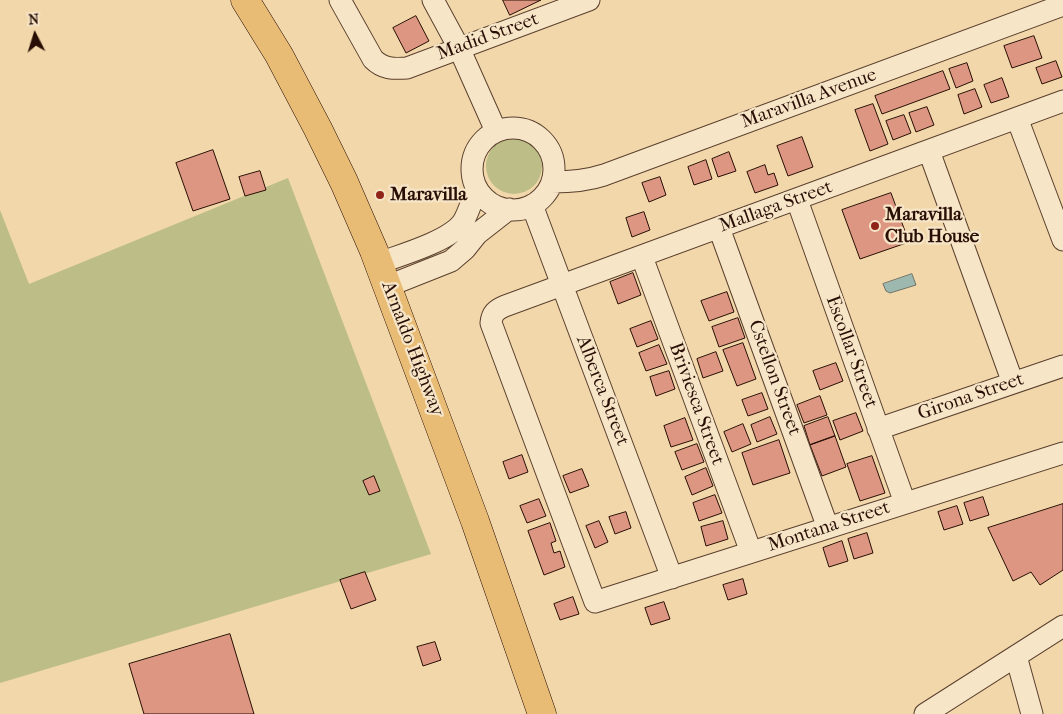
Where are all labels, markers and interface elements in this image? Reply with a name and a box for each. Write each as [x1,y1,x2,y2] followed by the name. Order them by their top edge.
[434,8,542,66] street label: Madid Street
[10,10,60,60] north arrow
[28,11,40,28] text: N
[738,64,880,134] street label: Maravilla Avenue
[716,176,836,238] street label: Mallaga Street
[390,184,467,206] place label: Maravilla
[374,189,386,201] marker: Maravilla
[885,204,979,248] place label: Maravilla Club House
[869,220,881,232] marker: Maravilla Club House
[376,278,448,420] street label: Arnaldo Highway
[820,293,882,411] street label: Escollar Street
[743,317,805,439] street label: Cstellon Street
[571,333,633,449] street label: Alberca Street
[663,340,729,468] street label: Briviesca Street
[915,368,1027,426] street label: Girona Street
[765,497,893,557] street label: Montana Street

